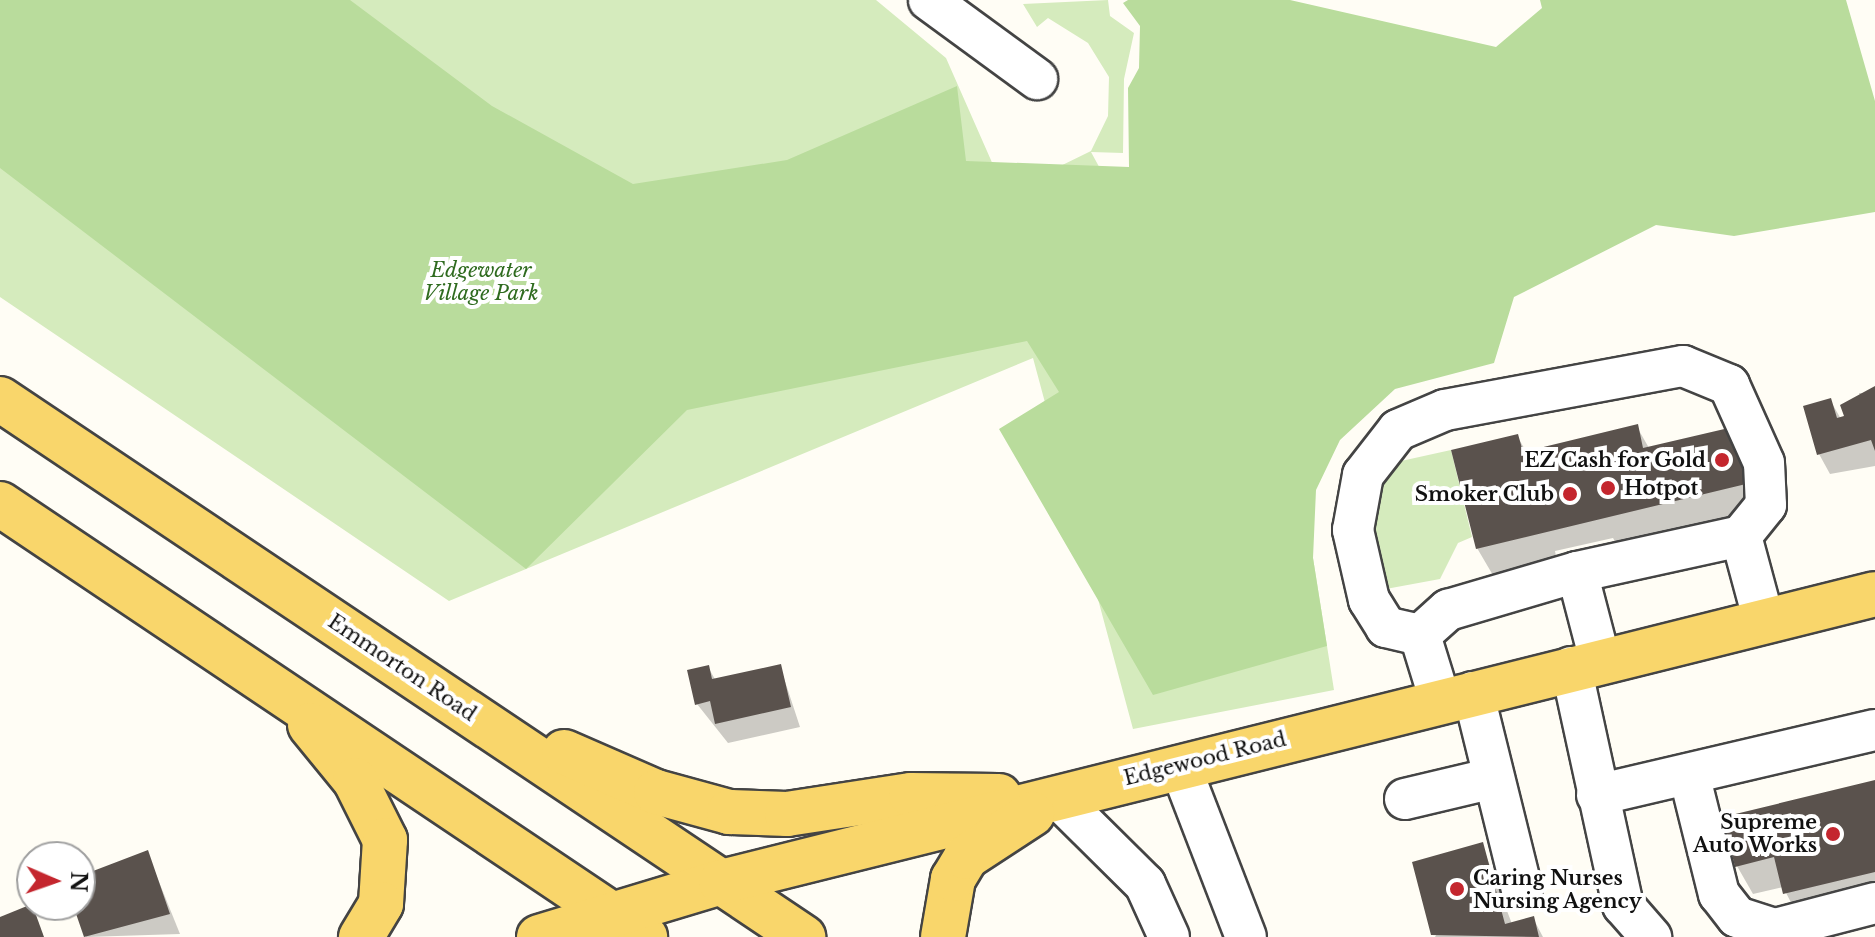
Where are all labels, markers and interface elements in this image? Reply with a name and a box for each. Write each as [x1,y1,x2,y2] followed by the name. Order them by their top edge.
[424,259,538,306] park label: Edgewater Village Park
[1524,448,1706,472] place label: EZ Cash for Gold
[1713,451,1731,469] marker: EZ Cash for Gold
[1624,476,1698,500] place label: Hotpot
[1599,479,1617,497] marker: Hotpot
[1414,482,1554,506] place label: Smoker Club
[1561,485,1579,503] marker: Smoker Club
[323,610,481,726] street label: Emmorton Road
[1121,727,1289,791] street label: Edgewood Road
[1692,810,1817,857] place label: Supreme Auto Works
[1824,825,1842,843] marker: Supreme Auto Works
[16,841,96,921] north arrow
[1473,866,1643,913] place label: Caring Nurses Nursing Agency
[65,871,92,893] text: N
[1448,880,1466,898] marker: Caring Nurses Nursing Agency

